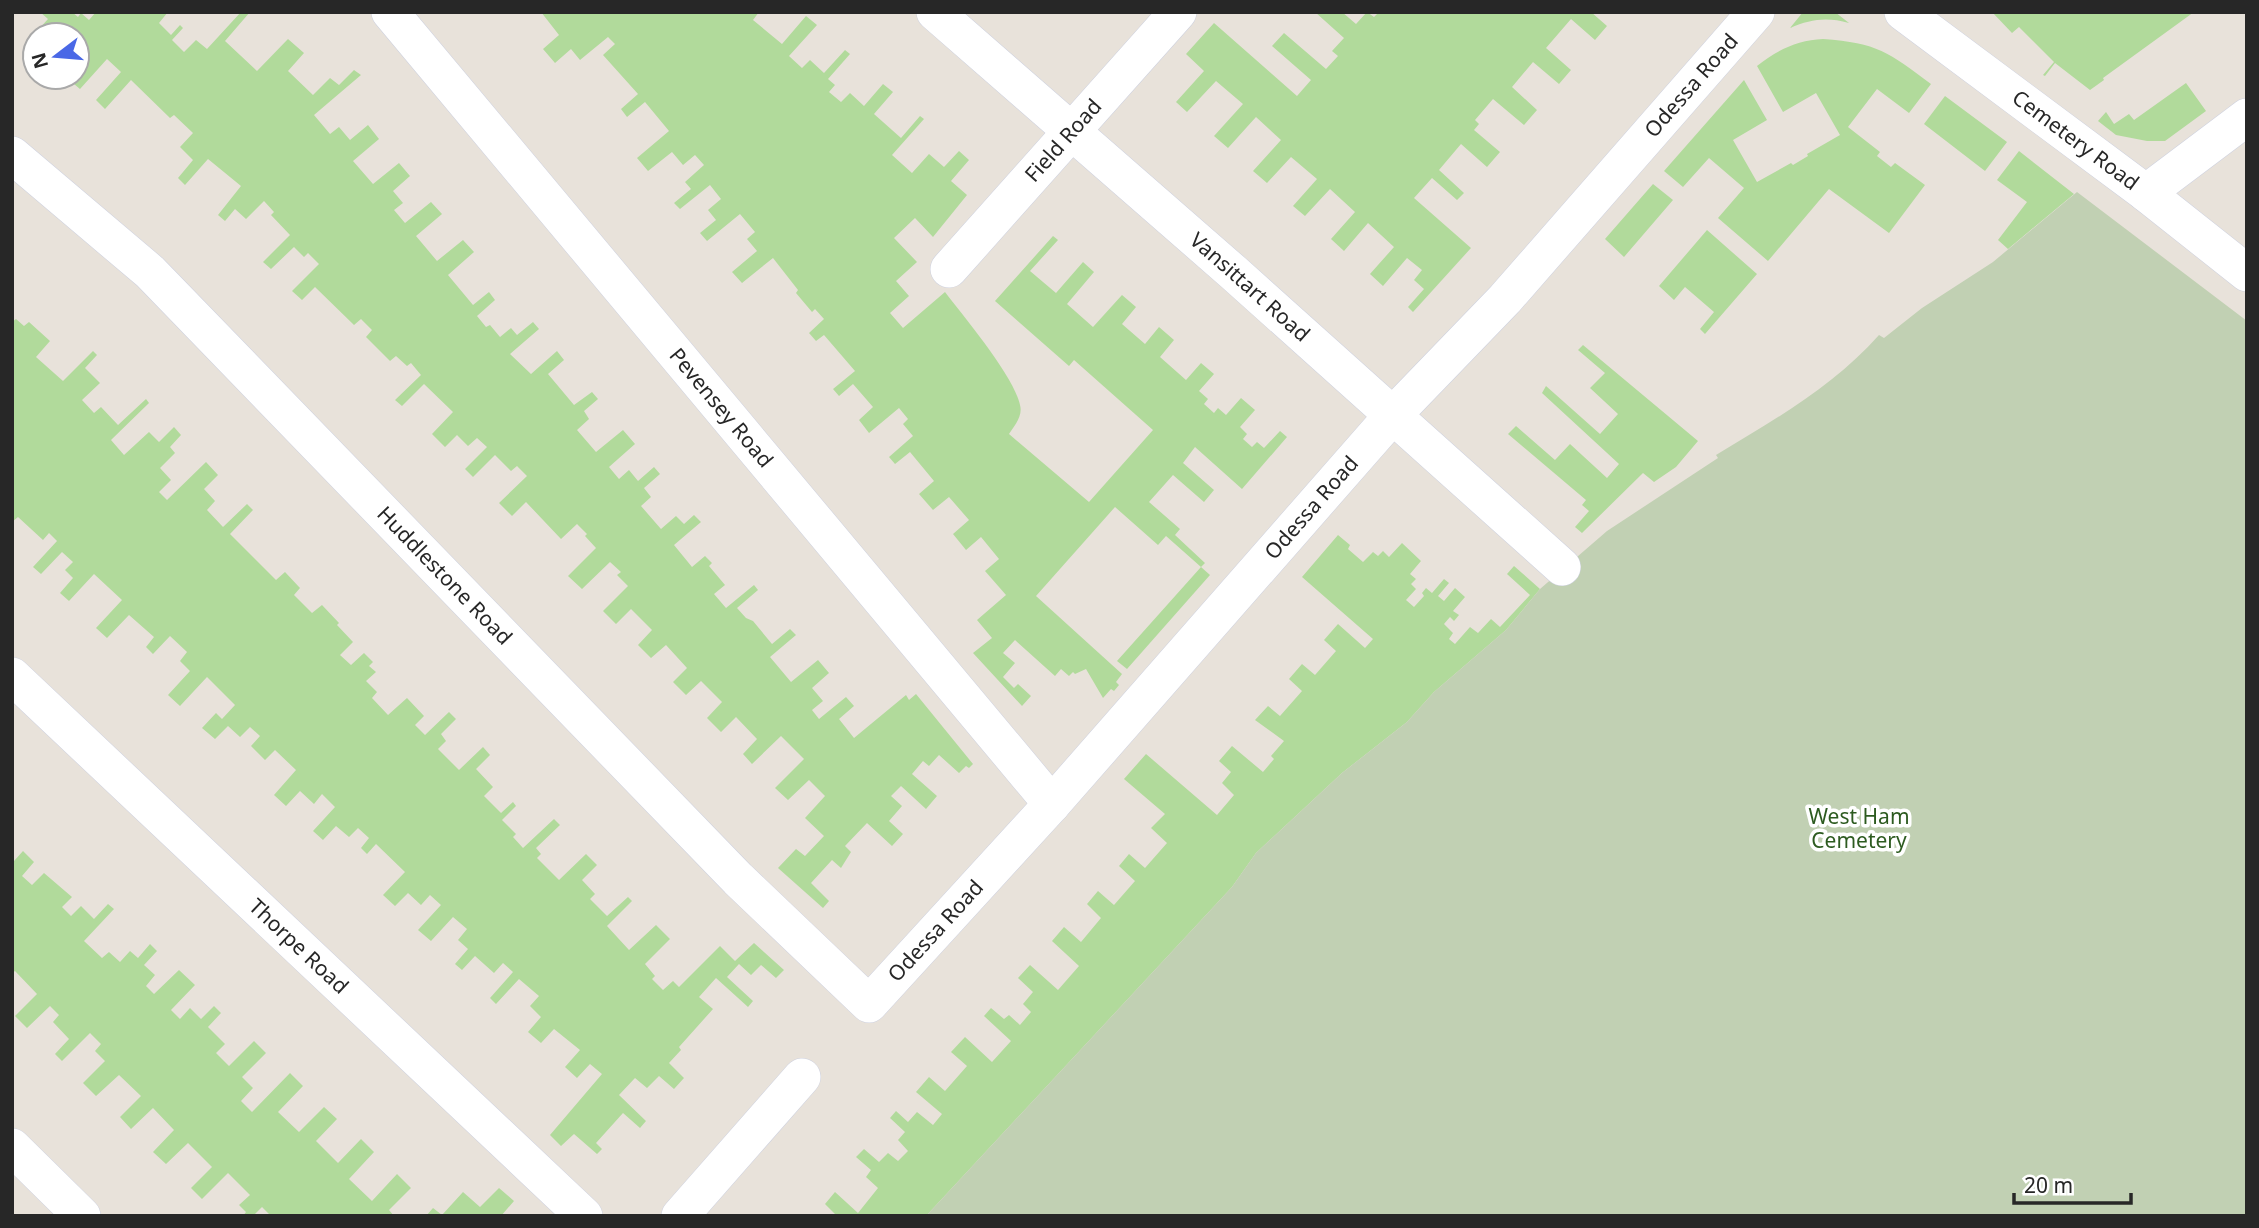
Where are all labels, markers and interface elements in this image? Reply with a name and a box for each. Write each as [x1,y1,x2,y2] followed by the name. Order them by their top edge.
[21,21,91,91] north arrow
[1638,27,1744,143] street label: Odessa Road
[25,50,54,72] text: N
[2007,83,2145,196] street label: Cemetery Road
[1018,92,1107,187] street label: Field Road
[1184,226,1316,347] street label: Vansittart Road
[664,342,780,473] street label: Pevensey Road
[1258,449,1364,565] street label: Odessa Road
[371,500,519,651] street label: Huddlestone Road
[1808,802,1910,854] park label: West Ham Cemetery
[881,873,989,987] street label: Odessa Road
[243,892,355,999] street label: Thorpe Road
[2014,1162,2131,1206] scale bar
[2024,1171,2073,1199] text: 20 m

